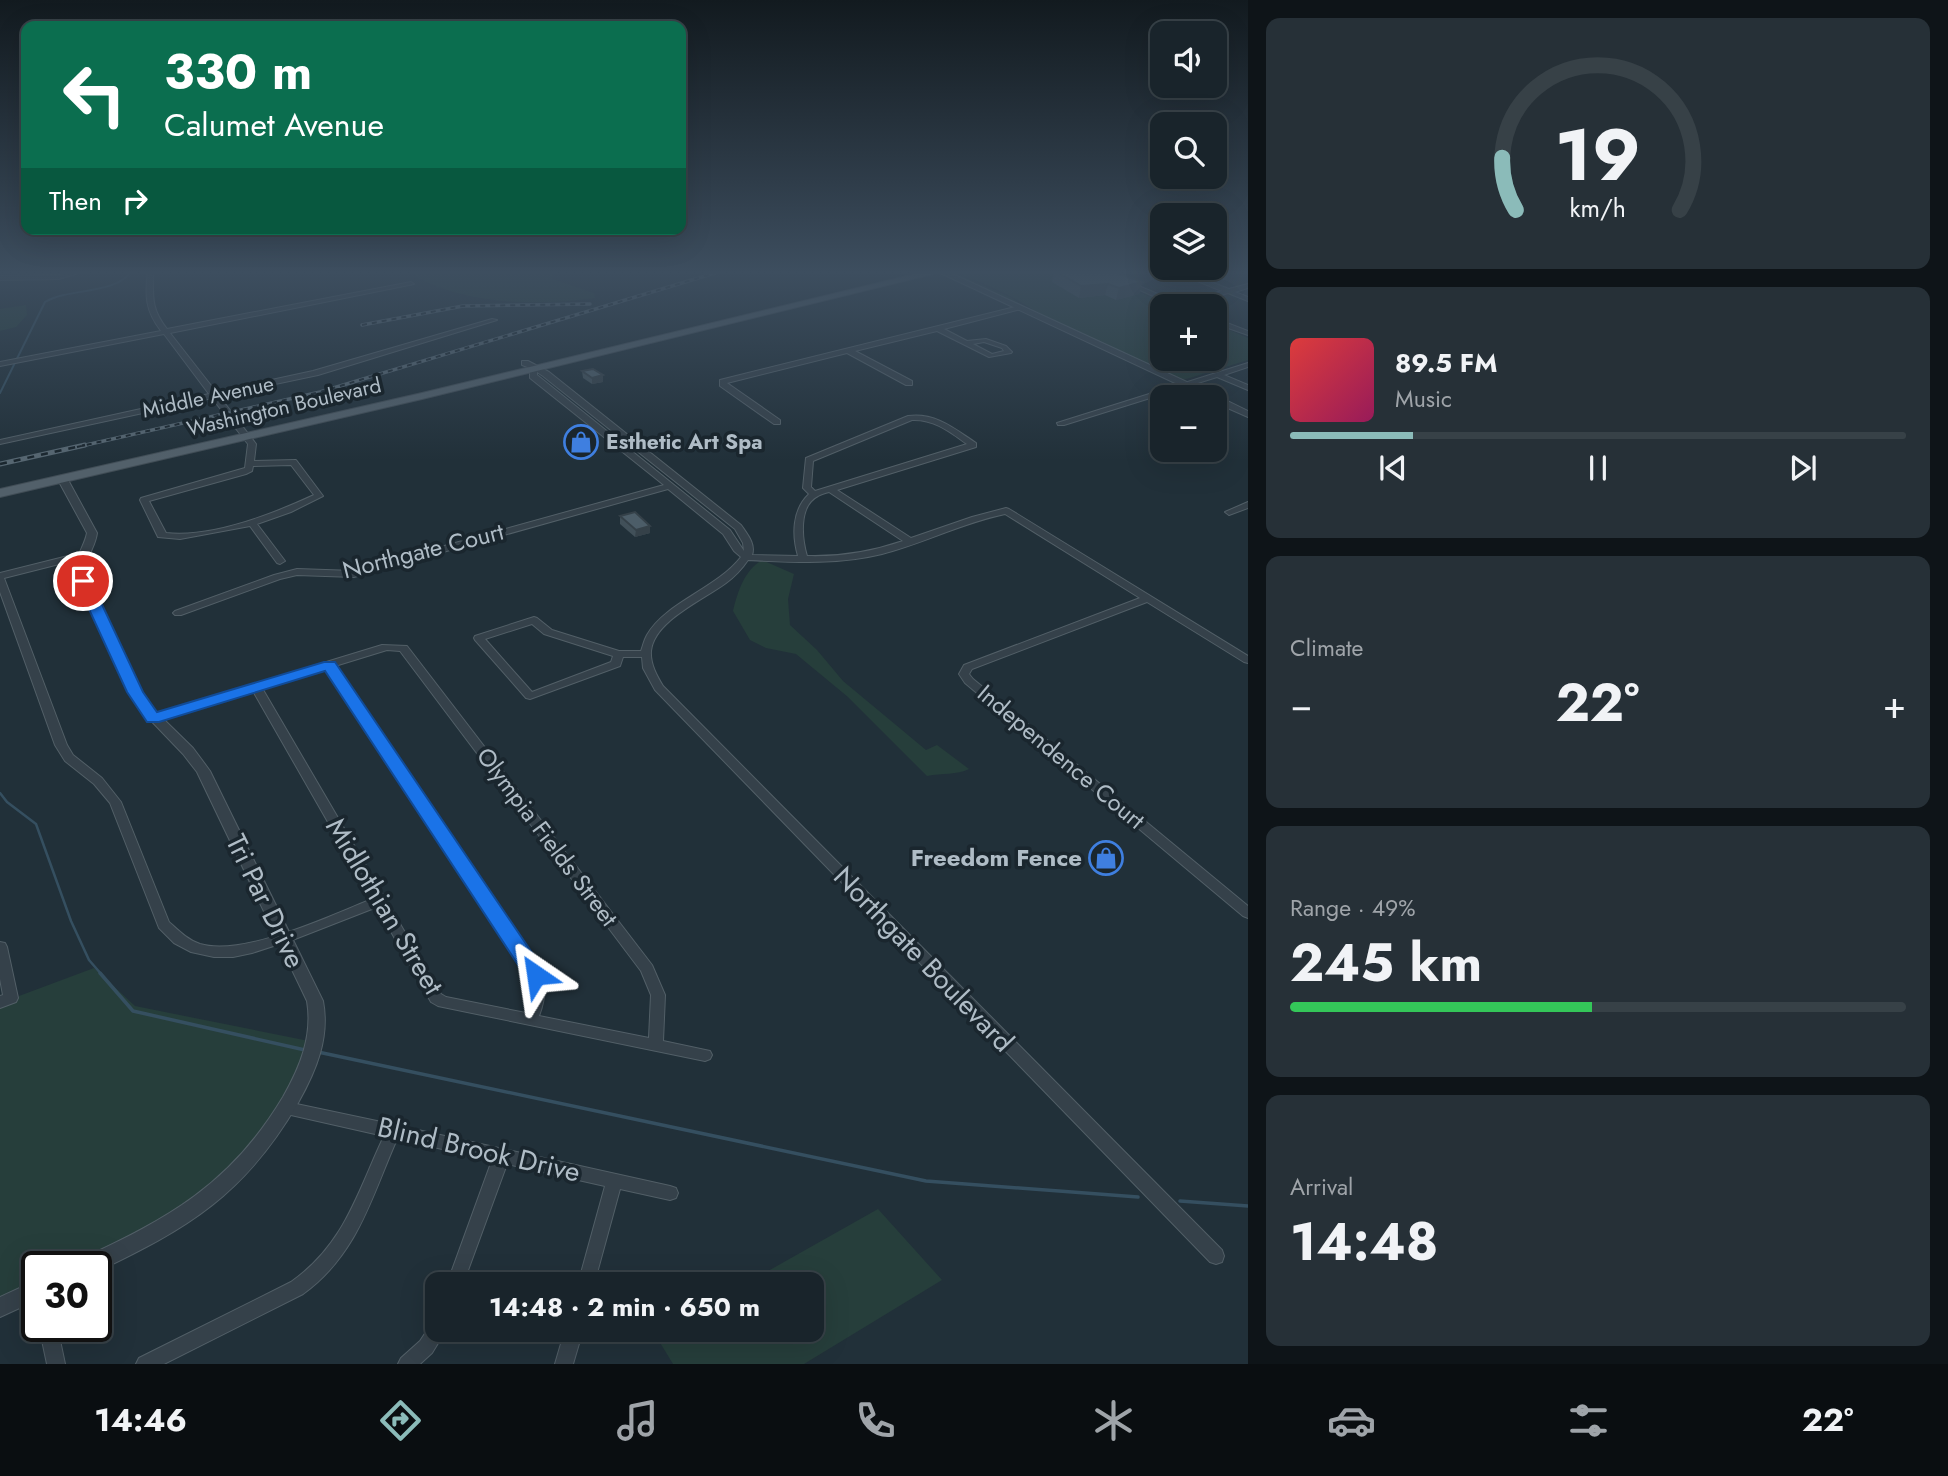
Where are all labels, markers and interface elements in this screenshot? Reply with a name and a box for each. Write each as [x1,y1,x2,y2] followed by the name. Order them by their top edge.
[1150,21,1227,462] map controls
[1150,21,1227,98] button: sound
[164,37,312,107] text: 330 m
[49,49,140,140] icon: left
[164,102,384,148] text: Calumet Avenue
[1555,102,1641,207] text: 19
[1150,112,1227,189] button: search
[49,182,102,220] text: Then
[116,182,154,220] icon: right
[1570,189,1626,225] text: km/h
[1150,203,1227,280] button: layers
[1150,294,1227,371] button: +
[1395,344,1497,382] text: 89.5 FM
[139,368,277,426] street label: Middle Avenue
[184,370,384,444] street label: Washington Boulevard
[1395,382,1452,416] text: Music
[1150,385,1227,462] button: −
[562,423,600,461] shop icon: Esthetic Art Spa
[606,427,763,457] place label: Esthetic Art Spa
[1374,449,1412,487] icon: previous
[1579,449,1617,487] icon: pause
[1784,449,1822,487] icon: next
[339,514,507,587] street label: Northgate Court
[53,551,113,611] pin
[64,562,102,600] icon: arrive
[1290,631,1363,665] text: Climate
[1556,665,1639,741] text: 22°
[970,676,1153,837] street label: Independence Court
[1290,677,1312,732] text: −
[1883,677,1906,732] text: +
[468,740,627,934] street label: Olympia Fields Street
[316,810,454,1003] street label: Midlothian Street
[215,827,316,975] street label: Tri Par Drive
[1087,839,1125,877] shop icon: Freedom Fence
[911,840,1082,875] place label: Freedom Fence
[824,857,1023,1061] street label: Northgate Boulevard
[1290,891,1416,925] text: Range · 49%
[1290,925,1482,1001] text: 245 km
[499,938,573,1012] position arrow
[374,1106,584,1193] street label: Blind Brook Drive
[1290,1170,1353,1204] text: Arrival
[1290,1204,1438,1280] text: 14:48
[21,1251,112,1342] speed limit sign: 30
[489,1288,760,1326] text: 14:48 · 2 min · 650 m
[376,1396,425,1445] icon: directions
[613,1396,662,1445] icon: music
[851,1396,900,1445] icon: phone
[1089,1396,1138,1445] icon: climate
[1327,1396,1376,1445] icon: car
[1564,1396,1613,1445] icon: filters
[94,1397,187,1443] text: 14:46
[1802,1397,1854,1443] text: 22°

